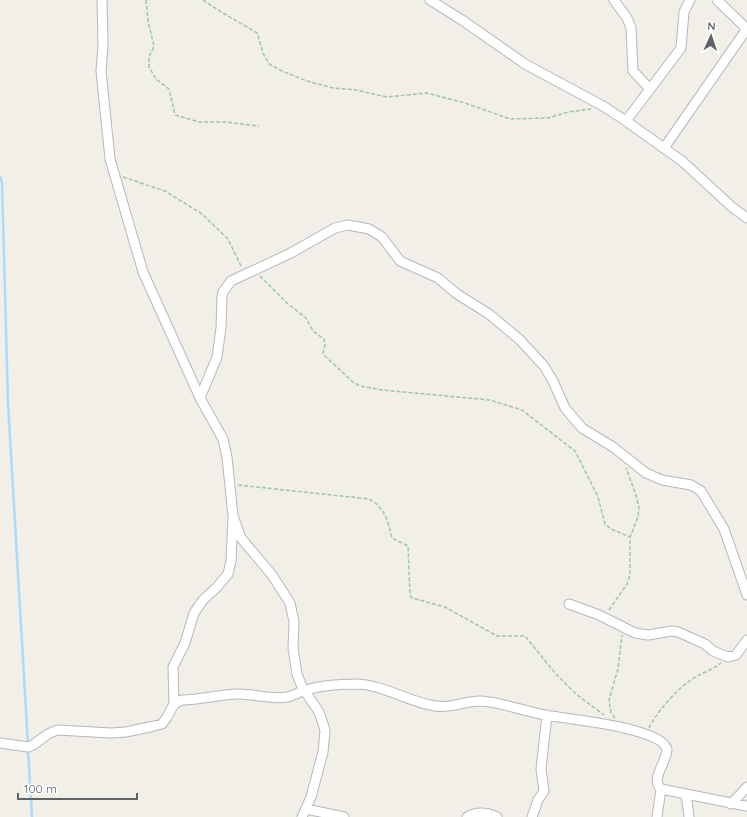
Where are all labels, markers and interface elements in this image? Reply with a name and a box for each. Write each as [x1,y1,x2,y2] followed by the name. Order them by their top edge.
[691,16,731,56] north arrow
[707,19,716,33] text: N
[18,775,137,801] scale bar
[24,781,57,796] text: 100 m

